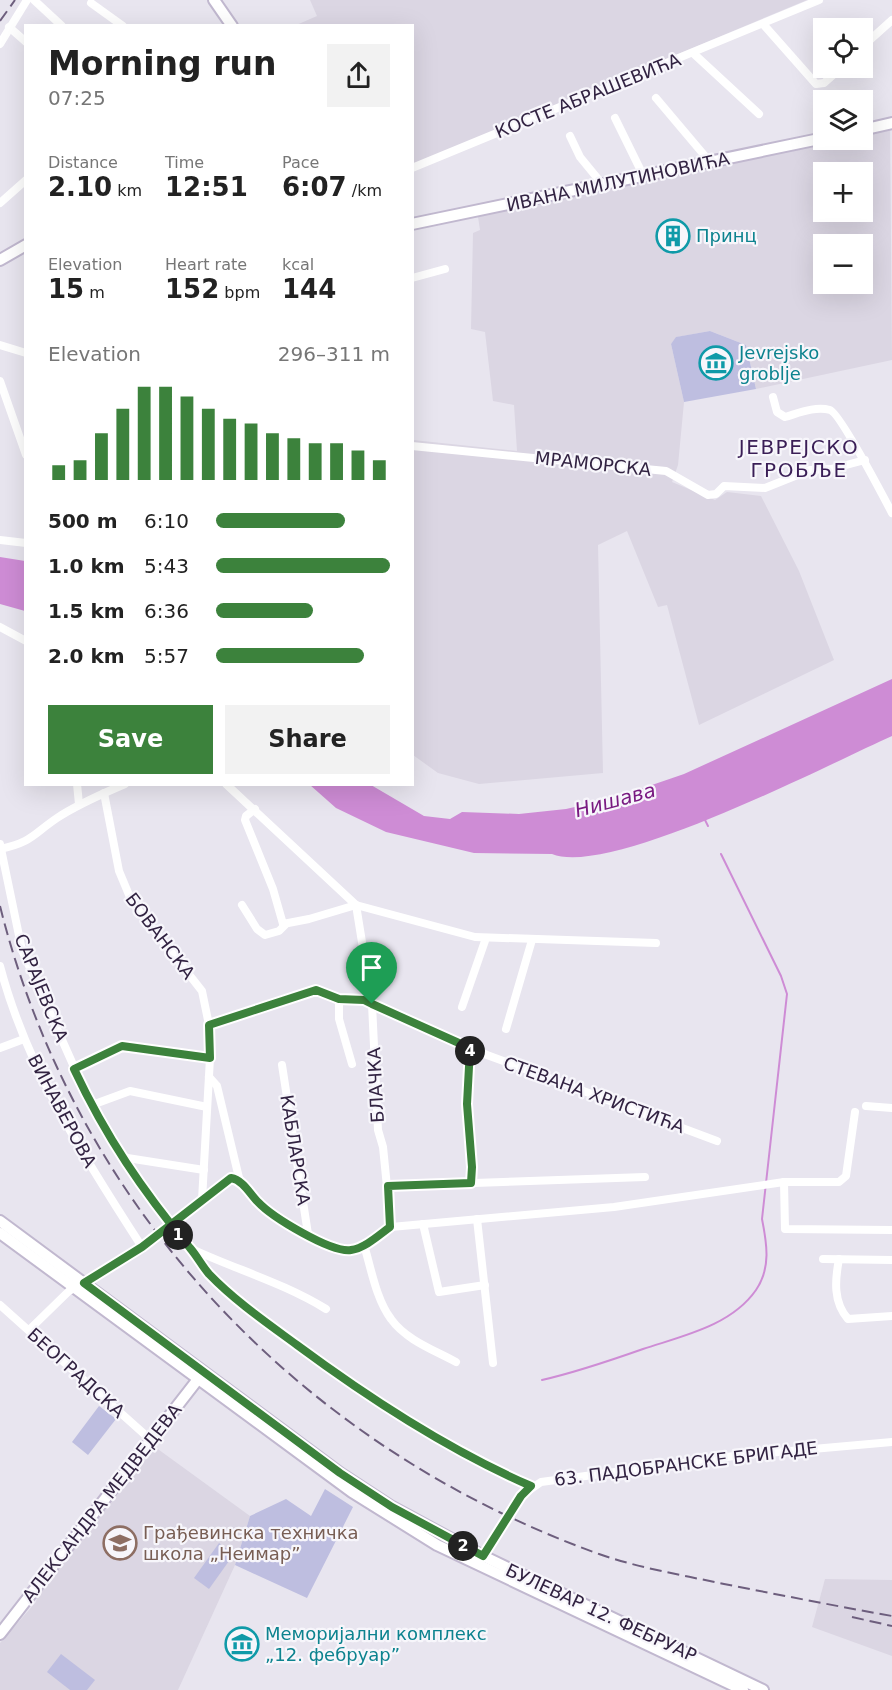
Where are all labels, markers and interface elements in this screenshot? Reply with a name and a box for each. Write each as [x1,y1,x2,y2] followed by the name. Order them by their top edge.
[813,18,873,294] map controls
[813,18,873,78] button: locate
[48,44,276,83] text: Morning run
[327,44,390,107] button: share
[492,48,684,142] street label: КОСТЕ АБРАШЕВИЋА
[48,86,106,110] text: 07:25
[813,90,873,150] button: layers
[504,147,732,215] street label: ИВАНА МИЛУТИНОВИЋА
[48,153,118,172] text: Distance
[165,153,204,172] text: Time
[282,153,319,172] text: Pace
[813,162,873,222] button: +
[48,172,112,202] text: 2.10
[165,172,248,202] text: 12:51
[282,172,347,202] text: 6:07
[112,181,142,200] text: km
[347,181,382,200] text: /km
[655,218,691,254] building icon: Принц
[696,225,757,246] place label: Принц
[813,234,873,294] button: −
[48,255,122,274] text: Elevation
[165,255,247,274] text: Heart rate
[282,255,314,274] text: kcal
[48,274,84,304] text: 15
[165,274,219,304] text: 152
[282,274,336,304] text: 144
[84,283,105,302] text: m
[219,283,260,302] text: bpm
[48,342,141,366] text: Elevation
[278,342,390,366] text: 296–311 m
[738,342,819,384] place label: Jevrejsko groblje
[698,345,734,381] museum icon: Jevrejsko groblje
[737,435,859,482] district label: ЈЕВРЕЈСКО ГРОБЉЕ
[534,447,653,480] street label: МРАМОРСКА
[48,509,118,533] text: 500 m
[144,509,189,533] text: 6:10
[48,554,125,578] text: 1.0 km
[144,554,189,578] text: 5:43
[48,599,125,623] text: 1.5 km
[144,599,189,623] text: 6:36
[48,644,125,668] text: 2.0 km
[144,644,189,668] text: 5:57
[48,705,213,774] button: Save
[225,705,390,774] button: Share
[572,778,658,822] water label: Нишава
[121,888,200,983] street label: БОВАНСКА
[10,931,73,1046] street label: САРАЈЕВСКА
[346,942,397,1004] pin
[355,951,388,984] icon: arrive
[455,1036,485,1066] pin: 4
[464,1041,476,1060] text: 4
[363,1046,388,1123] street label: БЛАЧКА
[24,1051,101,1172] street label: ВИНАВЕРОВА
[501,1052,688,1137] street label: СТЕВАНА ХРИСТИЋА
[276,1093,315,1207] street label: КАБЛАРСКА
[163,1220,193,1250] pin: 1
[172,1225,184,1244] text: 1
[23,1323,130,1422] street label: БЕОГРАДСКА
[18,1399,186,1606] street label: АЛЕКСАНДРА МЕДВЕДЕВА
[553,1437,819,1490] street label: 63. ПАДОБРАНСКЕ БРИГАДЕ
[143,1522,359,1564] place label: Грађевинска техничка школа „Неимар”
[102,1525,138,1561] school or university icon: Грађевинска техничка школа „Неимар”
[448,1531,478,1561] pin: 2
[457,1536,469,1555] text: 2
[503,1559,700,1666] street label: БУЛЕВАР 12. ФЕБРУАР
[265,1623,487,1665] place label: Меморијални комплекс „12. фебруар”
[224,1626,260,1662] museum icon: Меморијални комплекс „12. фебруар”

